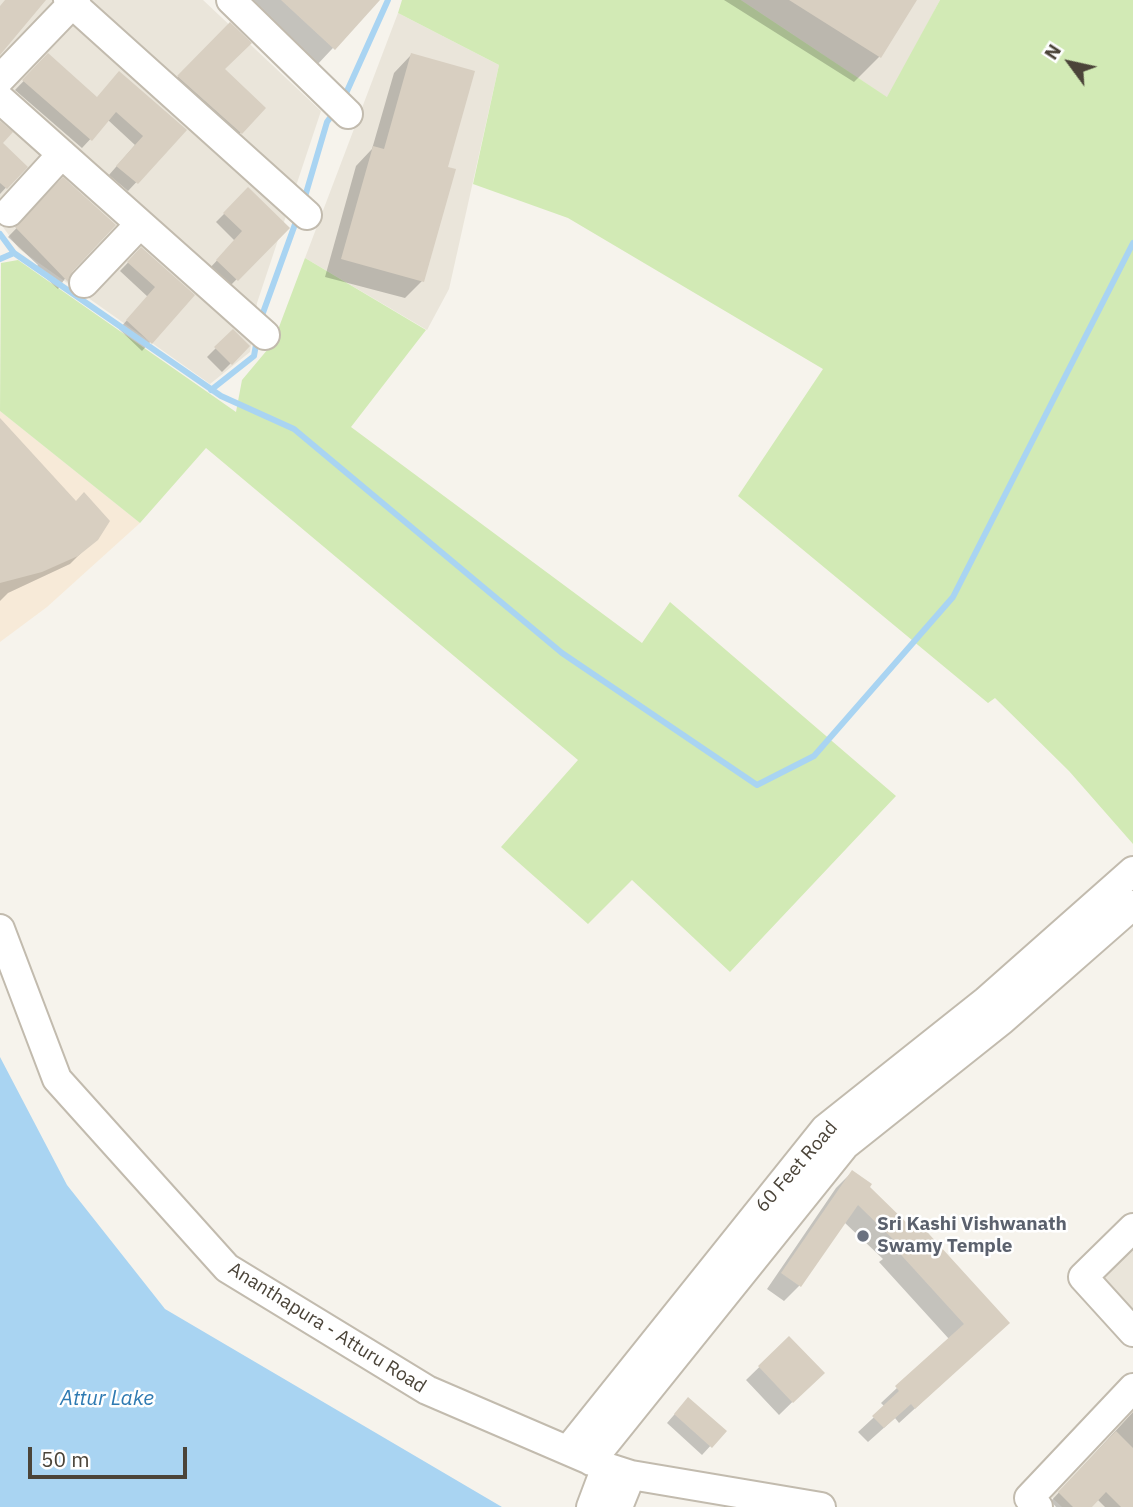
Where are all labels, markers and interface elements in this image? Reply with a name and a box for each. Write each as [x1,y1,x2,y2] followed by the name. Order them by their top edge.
[1035,28,1105,98] north arrow
[1039,39,1066,64] text: N
[751,1117,843,1217] street label: 60 Feet Road
[877,1214,1067,1258] place label: Sri Kashi Vishwanath Swamy Temple
[855,1228,871,1244] marker: Sri Kashi Vishwanath Swamy Temple
[224,1258,430,1398] street label: Ananthapura - Atturu Road
[60,1386,154,1412] water label: Attur Lake
[32,1434,191,1478] scale bar
[41,1445,90,1473] text: 50 m

